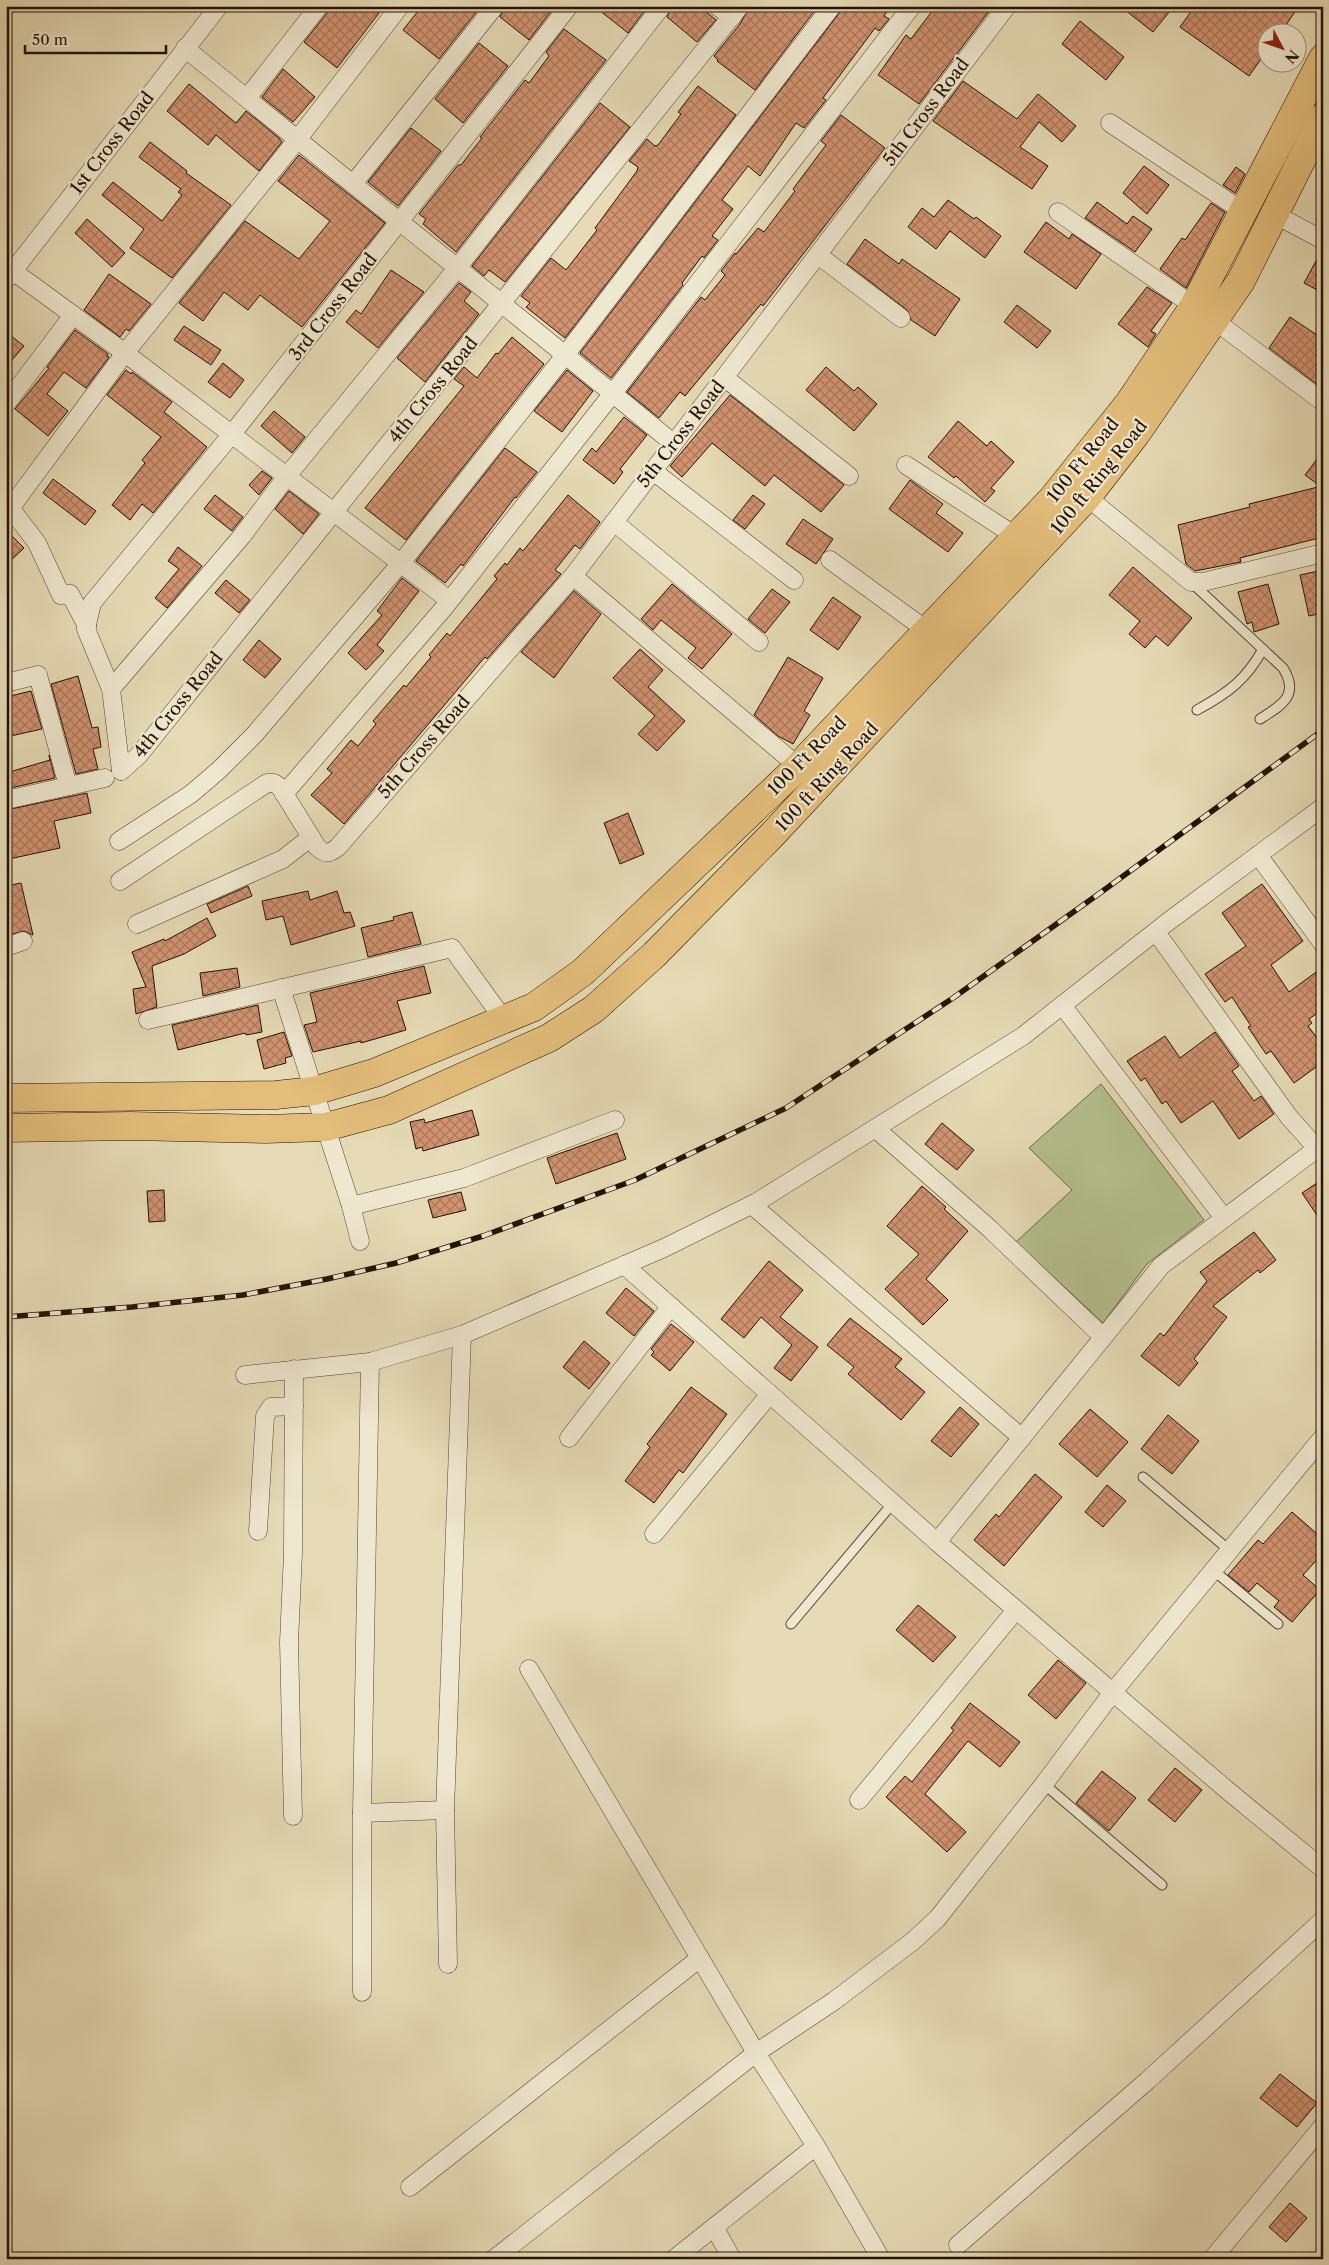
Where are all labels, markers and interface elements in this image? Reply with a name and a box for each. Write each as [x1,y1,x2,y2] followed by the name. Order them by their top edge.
[25,22,166,54] scale bar
[1256,22,1306,72] north arrow
[32,30,68,49] text: 50 m
[1281,46,1303,67] text: N
[878,54,974,170] street label: 5th Cross Road
[65,87,159,199] street label: 1st Cross Road
[284,249,382,365] street label: 3rd Cross Road
[384,333,483,447] street label: 4th Cross Road
[632,376,730,492] street label: 5th Cross Road
[1042,413,1124,507] street label: 100 Ft Road
[1046,415,1152,539] street label: 100 ft Ring Road
[129,648,228,762] street label: 4th Cross Road
[373,691,475,803] street label: 5th Cross Road
[763,712,851,800] street label: 100 Ft Road
[771,718,883,836] street label: 100 ft Ring Road

